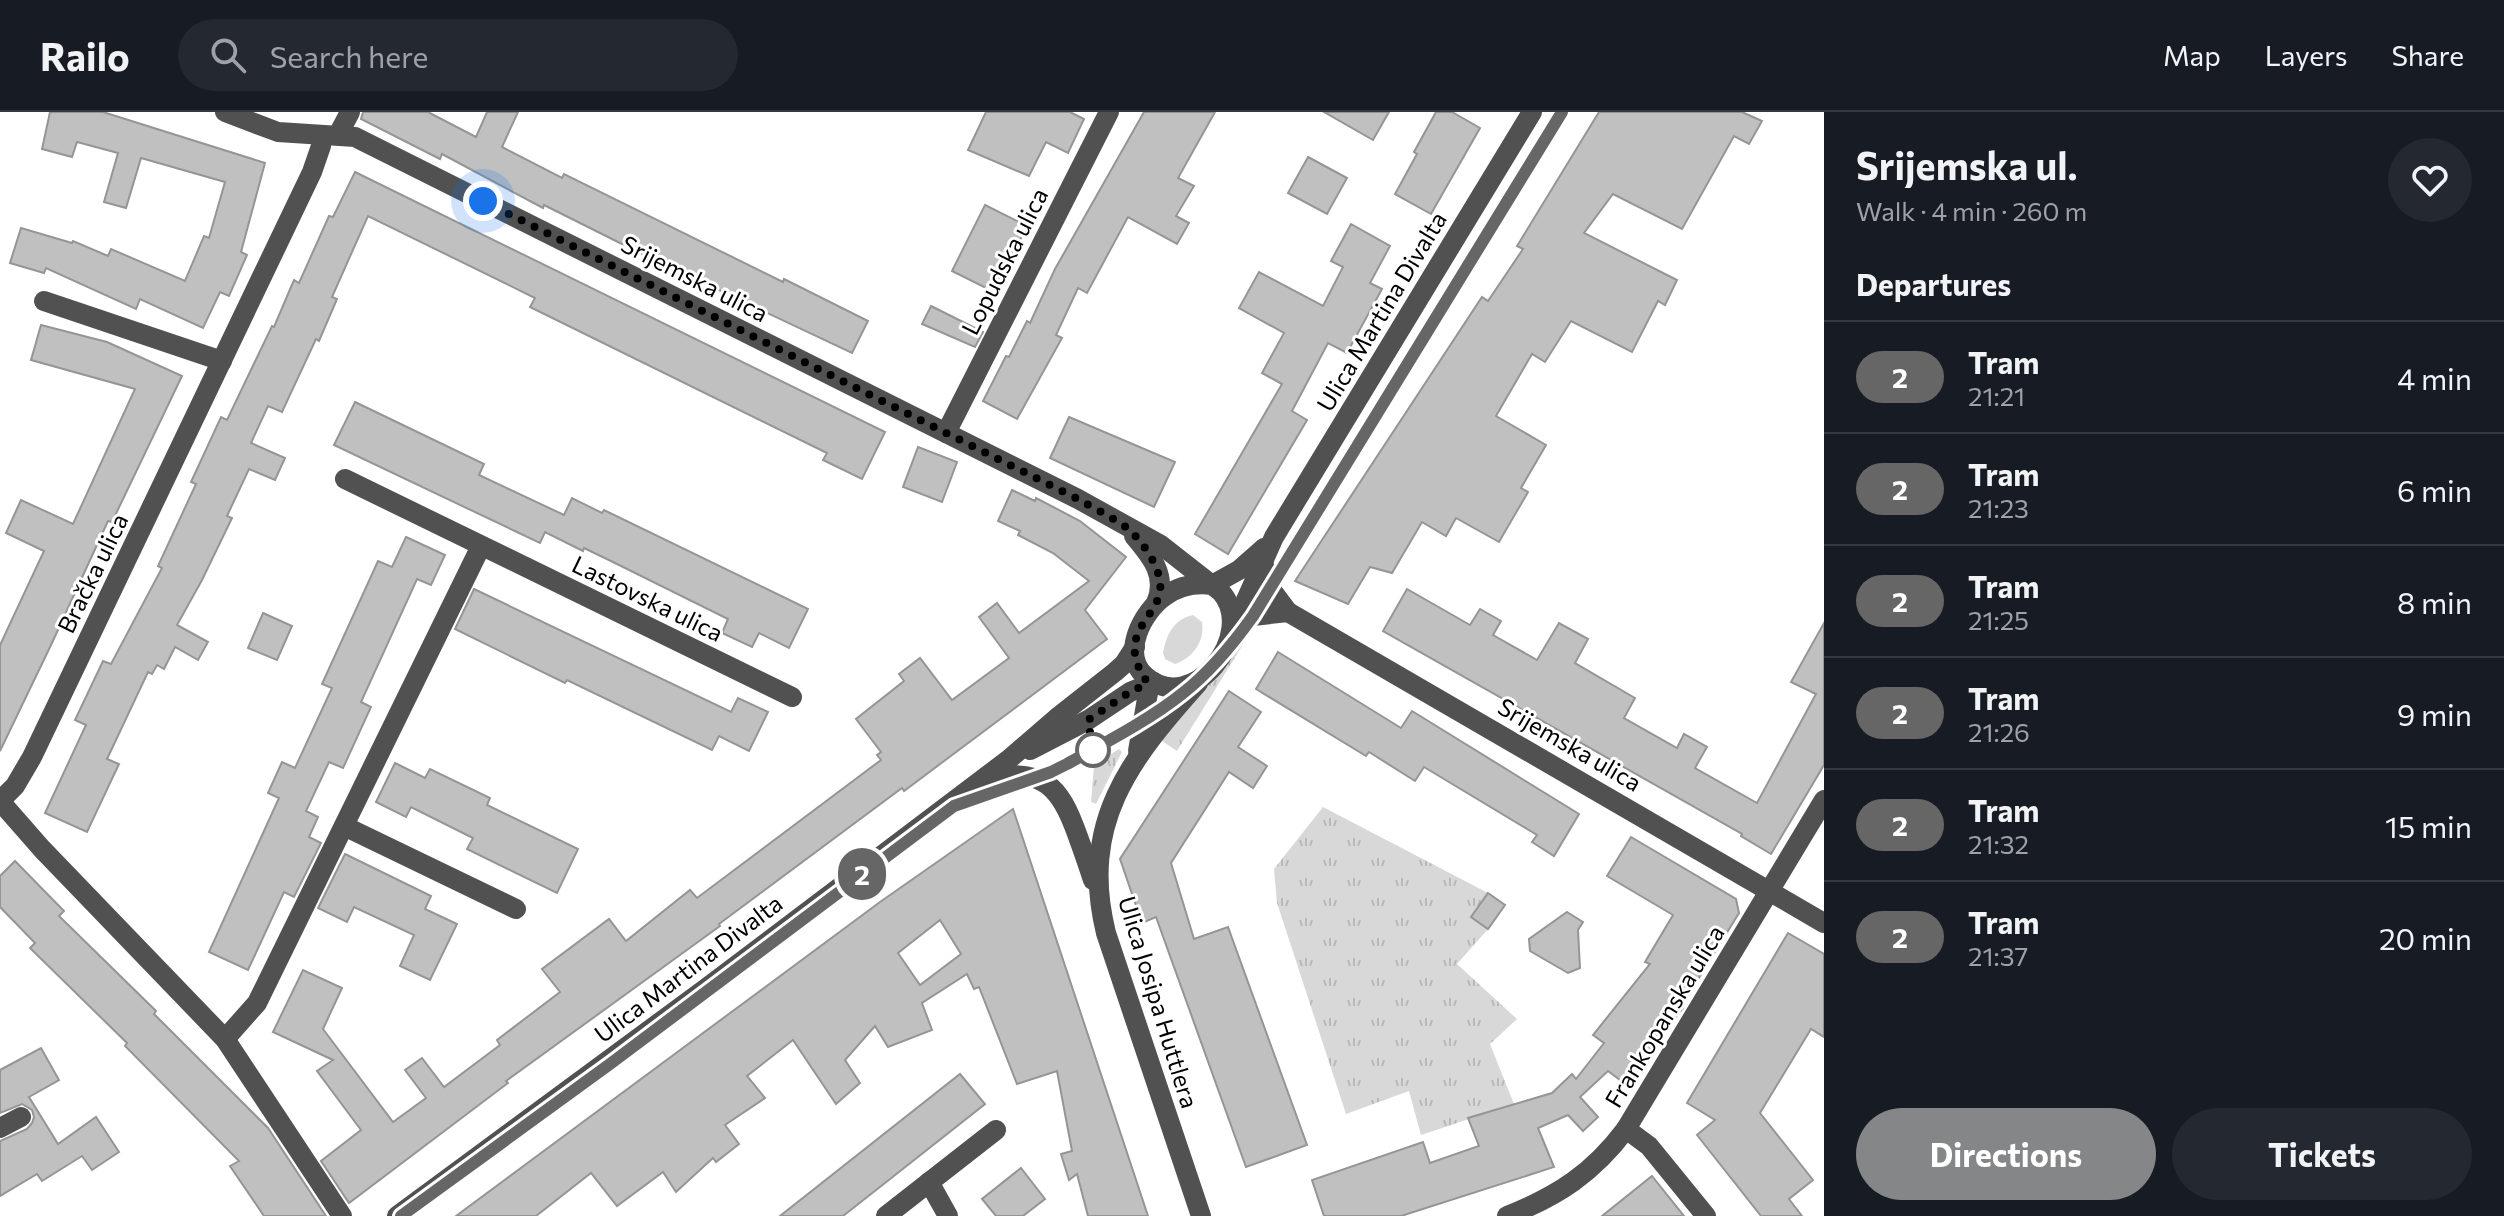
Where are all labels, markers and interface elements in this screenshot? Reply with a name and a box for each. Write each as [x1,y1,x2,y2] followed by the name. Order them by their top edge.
[178,19,738,91] search box
[40,32,130,79] text: Railo
[206,33,250,77] icon: search
[270,37,428,74] text: Search here
[2163,38,2221,72] text: Map
[2265,38,2347,72] text: Layers
[2391,38,2464,72] text: Share
[2388,138,2472,222] button: heart
[1856,141,2078,188] text: Srijemska ul.
[463,181,503,221] your location
[955,183,1053,339] street label: Lopudska ulica
[1856,195,2087,226] text: Walk · 4 min · 260 m
[1310,206,1452,416] street label: Ulica Martina Divalta
[617,229,773,327] street label: Srijemska ulica
[1856,265,2011,302] text: Departures
[1968,343,2040,380] text: Tram
[2397,359,2472,396] text: 4 min
[1892,360,1908,394] text: 2
[1968,380,2025,411] text: 21:21
[1968,455,2040,492] text: Tram
[2397,471,2472,508] text: 6 min
[1892,472,1908,506] text: 2
[1968,492,2029,523] text: 21:23
[51,508,133,638] street label: Bračka ulica
[568,549,728,647] street label: Lastovska ulica
[1968,567,2040,604] text: Tram
[2397,583,2472,620] text: 8 min
[1892,584,1908,618] text: 2
[1968,604,2029,635] text: 21:25
[1968,679,2040,716] text: Tram
[1493,691,1647,797] street label: Srijemska ulica
[2397,695,2472,732] text: 9 min
[1892,696,1908,730] text: 2
[1968,716,2030,747] text: 21:26
[1076,733,1110,767] unlabelled marker
[1968,791,2040,828] text: Tram
[2385,807,2472,844] text: 15 min
[1892,808,1908,842] text: 2
[1968,828,2029,859] text: 21:32
[836,848,888,900] line badge: 2
[854,857,870,891] text: 2
[588,888,788,1048] street label: Ulica Martina Divalta
[1113,893,1205,1111] street label: Ulica Josipa Huttlera
[1968,903,2040,940] text: Tram
[2379,919,2472,956] text: 20 min
[1598,920,1730,1112] street label: Frankopanska ulica
[1892,920,1908,954] text: 2
[1968,940,2028,971] text: 21:37
[1856,1108,2156,1200] button: Directions
[2172,1108,2472,1200] button: Tickets

